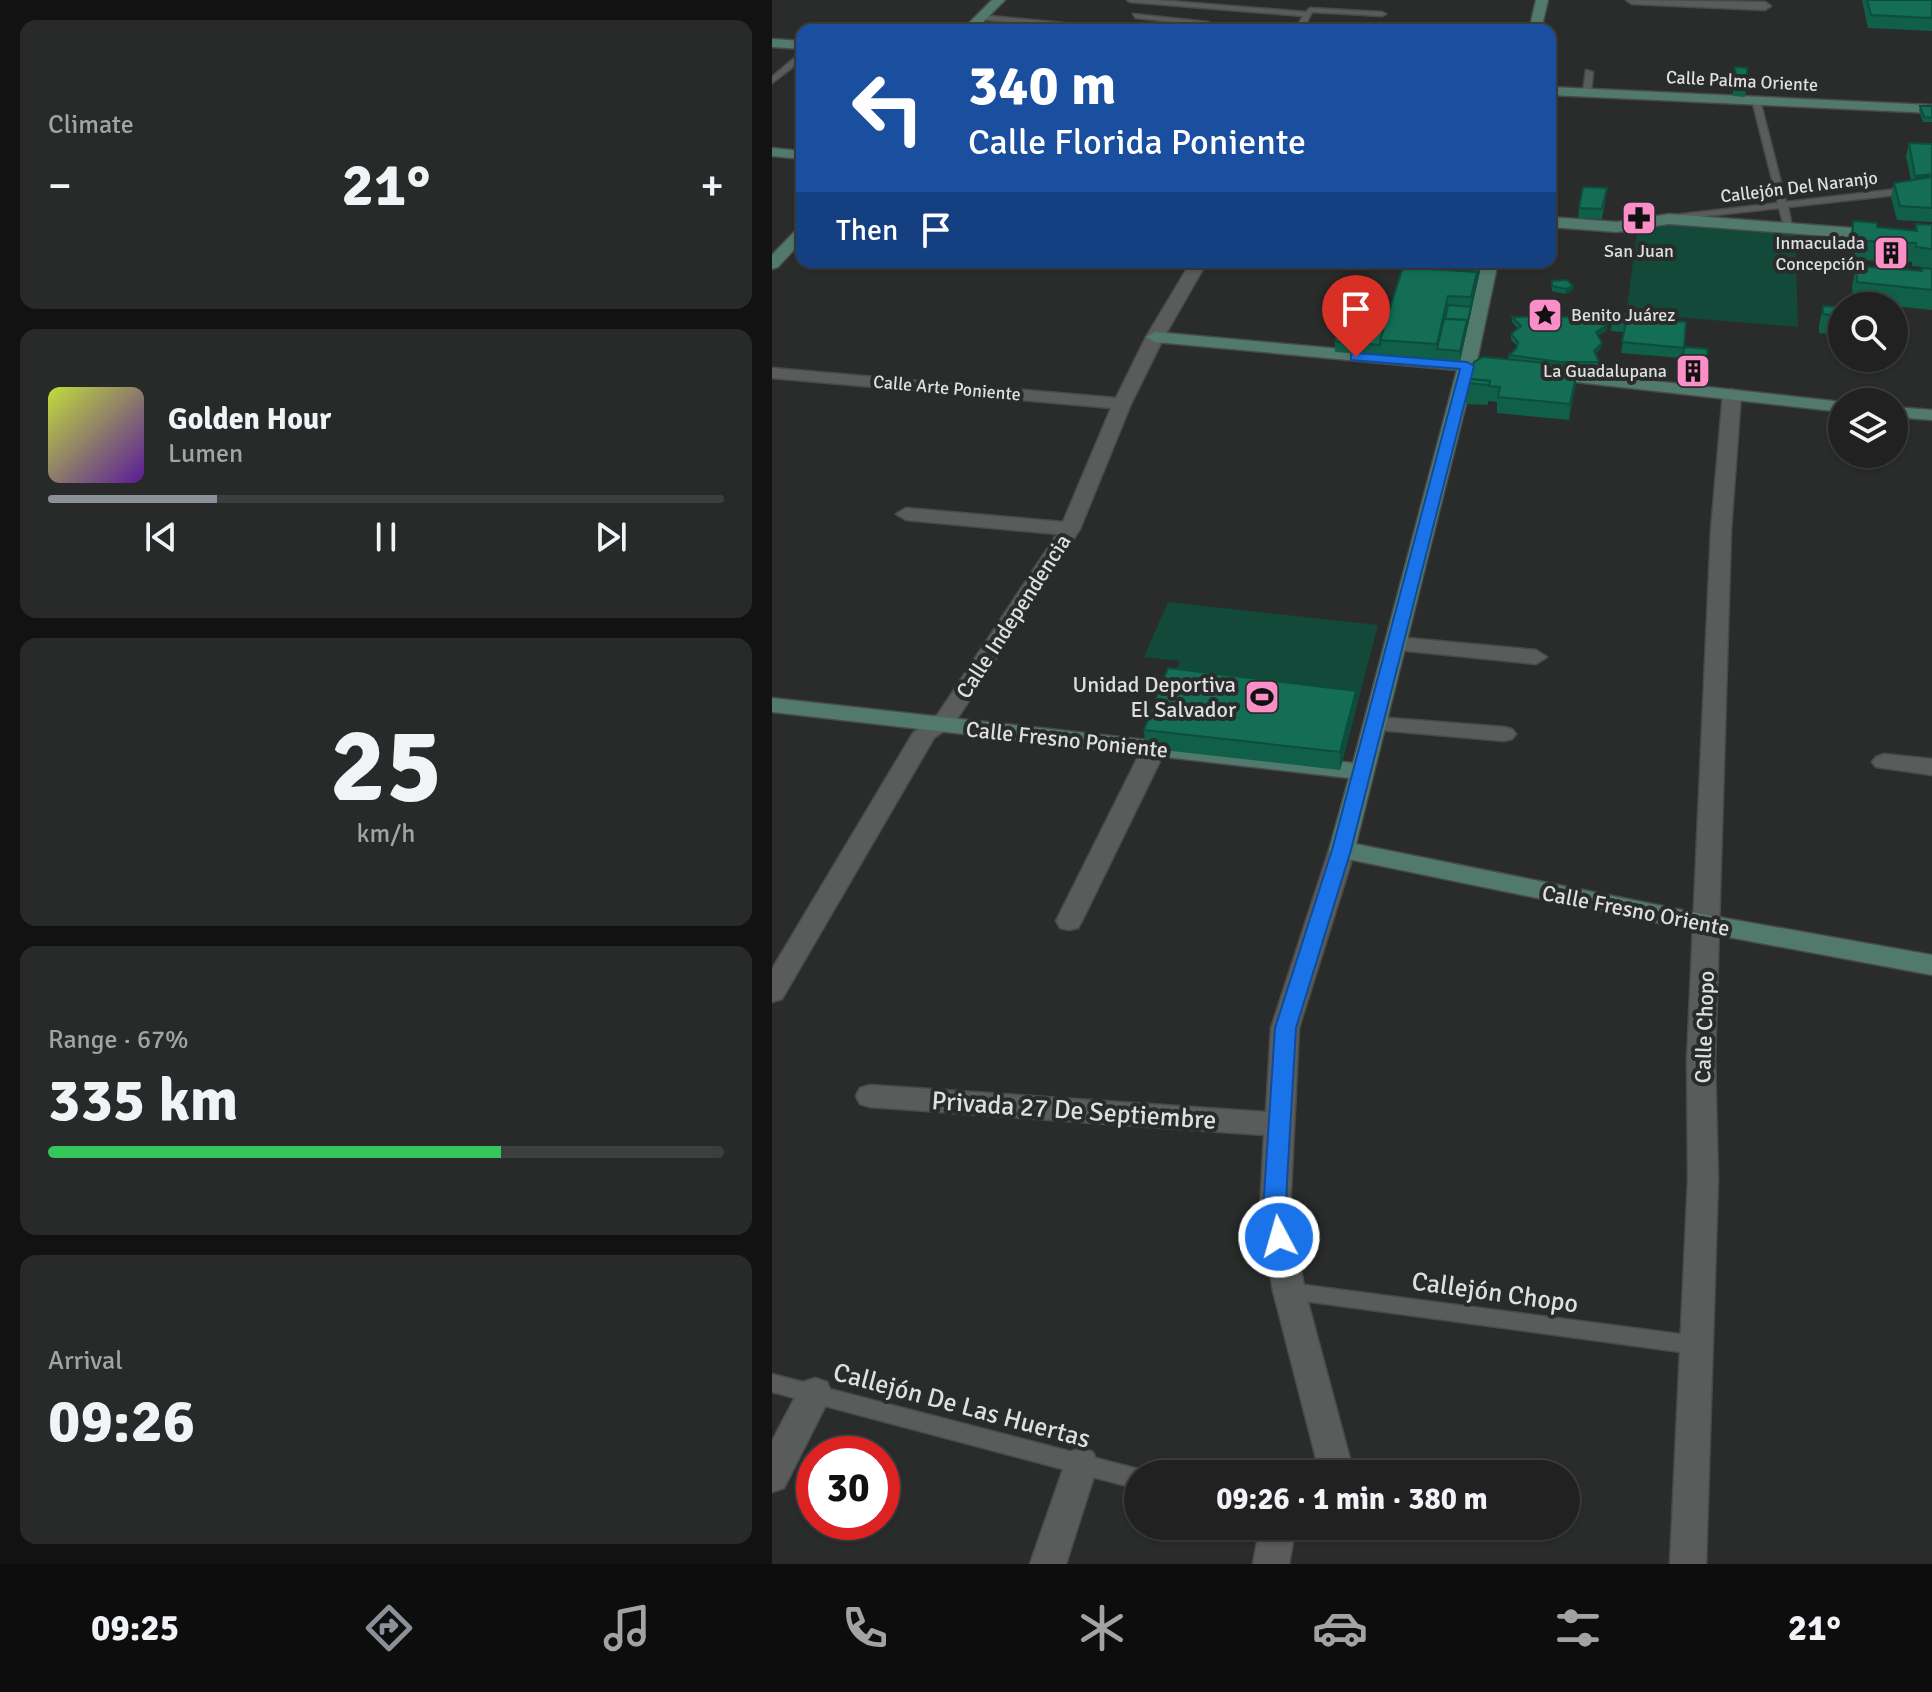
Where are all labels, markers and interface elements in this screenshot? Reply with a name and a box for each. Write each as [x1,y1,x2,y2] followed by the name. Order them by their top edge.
[968,51,1116,120] text: 340 m
[836,56,940,160] icon: left
[1665,66,1819,96] street label: Calle Palma Oriente
[48,109,134,141] text: Climate
[968,120,1306,165] text: Calle Florida Poniente
[342,149,430,223] text: 21°
[48,159,72,213] text: −
[700,159,724,213] text: +
[1719,166,1879,208] street label: Callejón Del Naranjo
[1620,199,1658,237] pharmacy icon: San Juan
[914,208,958,252] icon: arrive
[836,212,898,249] text: Then
[1775,232,1865,275] place label: Inmaculada Concepción
[1872,234,1910,272] building icon: Inmaculada Concepción
[1604,240,1674,262] place label: San Juan
[1322,275,1390,357] pin
[1334,287,1378,331] icon: arrive
[1828,292,1908,468] map controls
[1828,292,1908,372] button: search
[1526,296,1564,334] place icon: Benito Juárez
[1571,304,1675,326] place label: Benito Juárez
[1674,352,1712,390] building icon: La Guadalupana
[1543,360,1667,382] place label: La Guadalupana
[872,371,1022,405] street label: Calle Arte Poniente
[1828,388,1908,468] button: layers
[168,401,331,438] text: Golden Hour
[168,438,243,470] text: Lumen
[139,515,183,559] icon: previous
[364,515,408,559] icon: pause
[589,515,633,559] icon: next
[950,529,1077,704] street label: Calle Independencia
[1072,671,1236,723] place label: Unidad Deportiva El Salvador
[1243,678,1281,716] sports icon: Unidad Deportiva El Salvador
[330,702,442,830] text: 25
[965,715,1169,764] street label: Calle Fresno Poniente
[357,818,415,850] text: km/h
[1540,879,1732,942] street label: Calle Fresno Oriente
[1689,970,1720,1084] street label: Calle Chopo
[48,1024,189,1056] text: Range · 67%
[48,1064,238,1138] text: 335 km
[931,1085,1217,1137] street label: Privada 27 De Septiembre
[1237,1195,1321,1279] position arrow
[1410,1265,1580,1321] street label: Callejón Chopo
[48,1345,123,1377] text: Arrival
[830,1356,1094,1456] street label: Callejón De Las Huertas
[48,1385,195,1459] text: 09:26
[796,1436,900,1540] speed limit sign: 30
[1216,1481,1488,1518] text: 09:26 · 1 min · 380 m
[361,1600,417,1656] icon: directions
[599,1600,655,1656] icon: music
[837,1600,893,1656] icon: phone
[1074,1600,1130,1656] icon: climate
[1312,1600,1368,1656] icon: car
[1550,1600,1606,1656] icon: filters
[91,1606,179,1651] text: 09:25
[1788,1606,1841,1651] text: 21°

